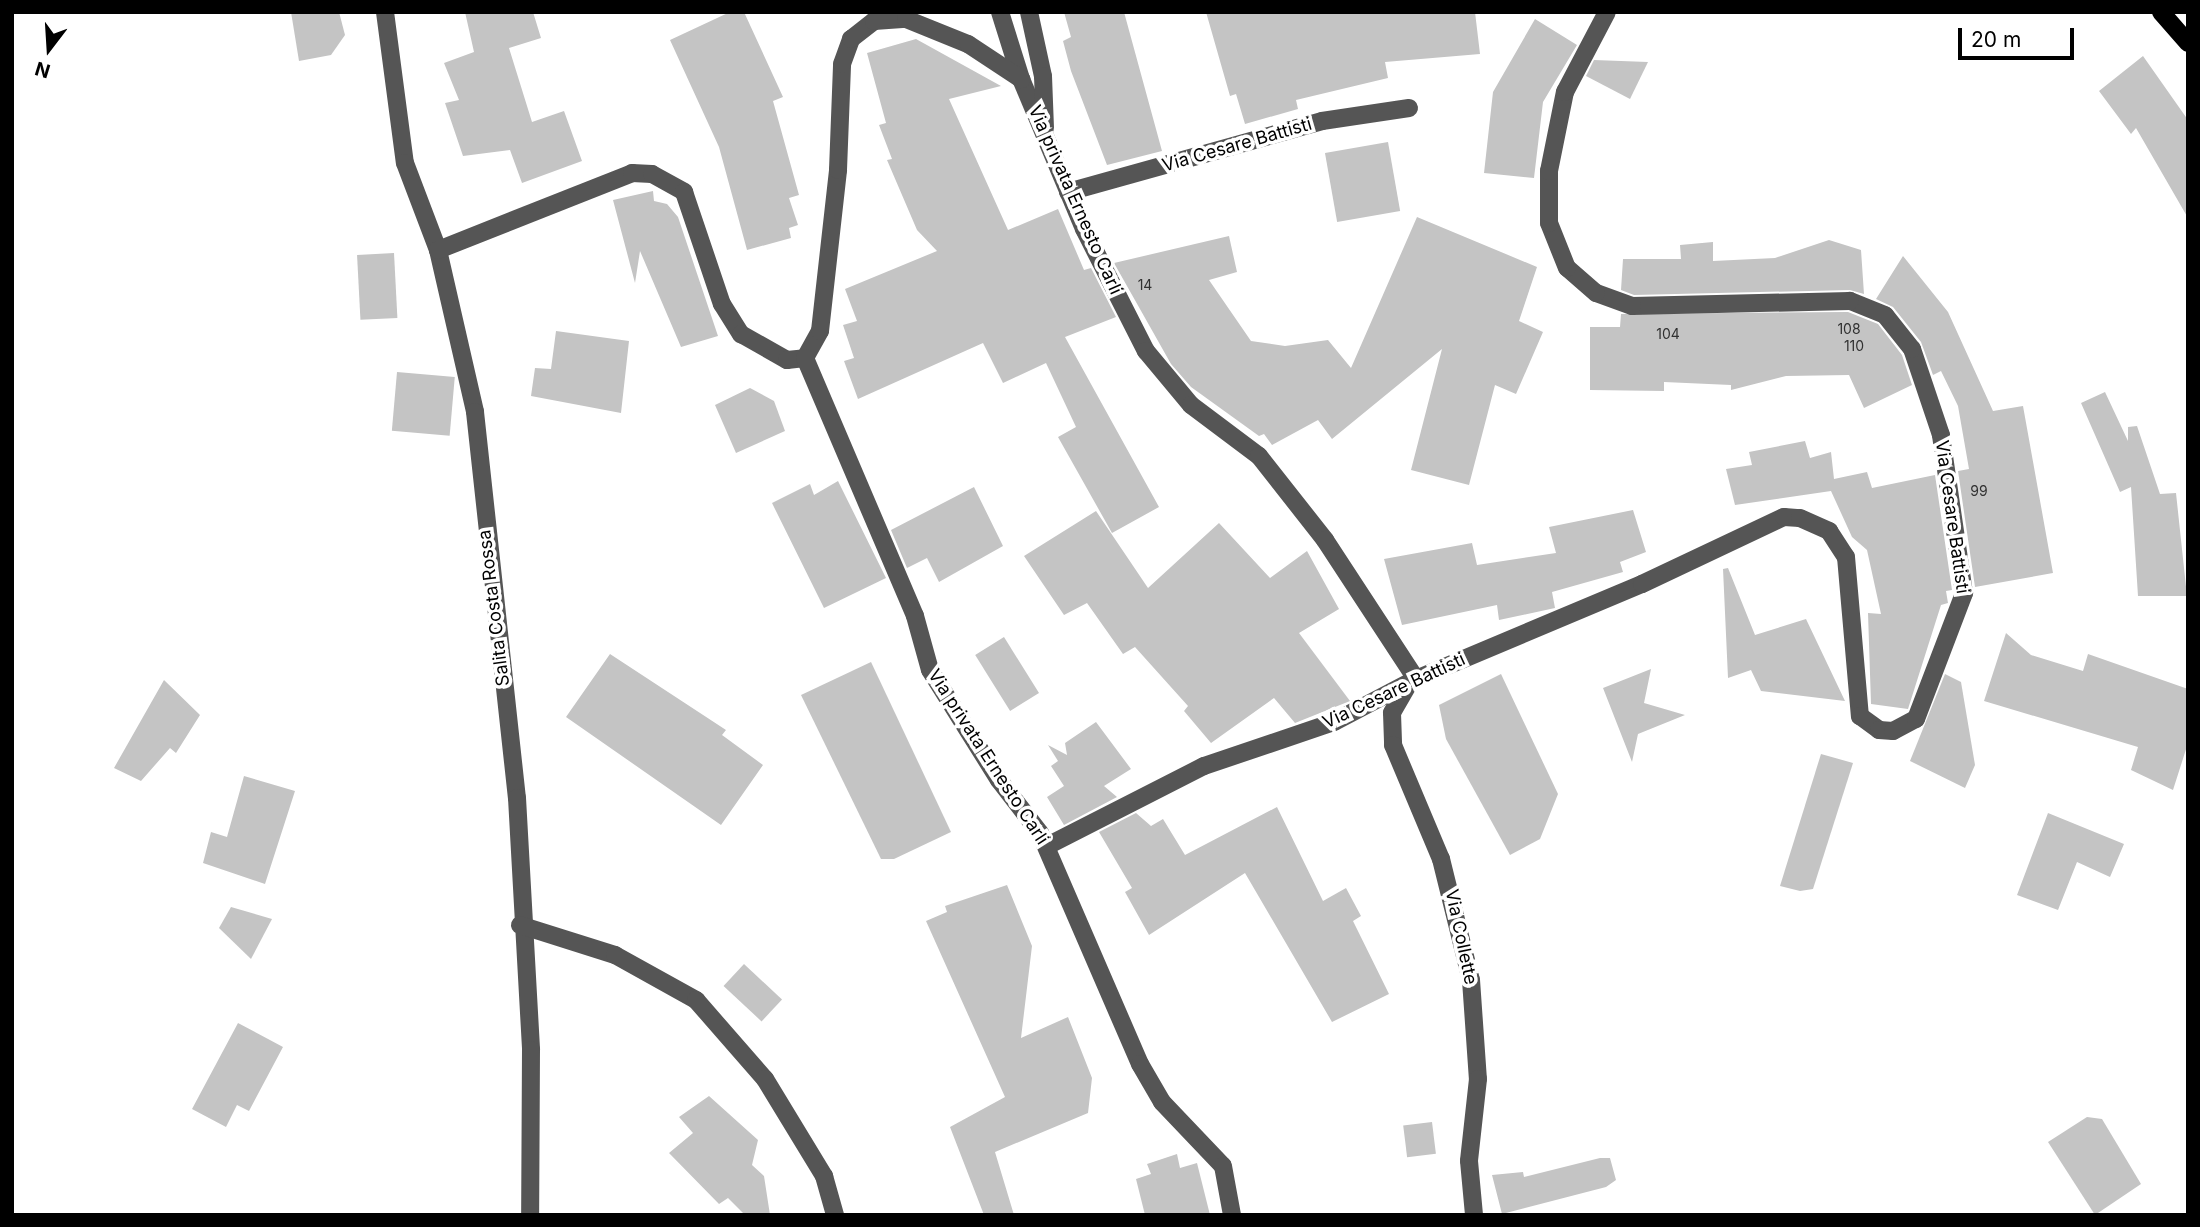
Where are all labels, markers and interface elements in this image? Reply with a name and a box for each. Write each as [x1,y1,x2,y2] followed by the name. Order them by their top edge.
[14,14,84,84] north arrow
[1962,14,2078,58] scale bar
[1971,27,2021,52] text: 20 m
[32,56,53,83] text: N
[1023,102,1127,298] street label: Via privata Ernesto Carli
[1160,113,1314,177] street label: Via Cesare Battisti
[1138,277,1152,293] house number: 14
[1837,321,1861,337] house number: 108
[1656,326,1680,342] house number: 104
[1844,338,1864,354] house number: 110
[1931,439,1973,595] street label: Via Cesare Battisti
[1970,483,1988,499] house number: 99
[474,529,514,687] street label: Salita Costa Rossa
[1319,649,1469,733] street label: Via Cesare Battisti
[923,665,1053,849] street label: Via privata Ernesto Carli
[1440,887,1482,987] street label: Via Collette

